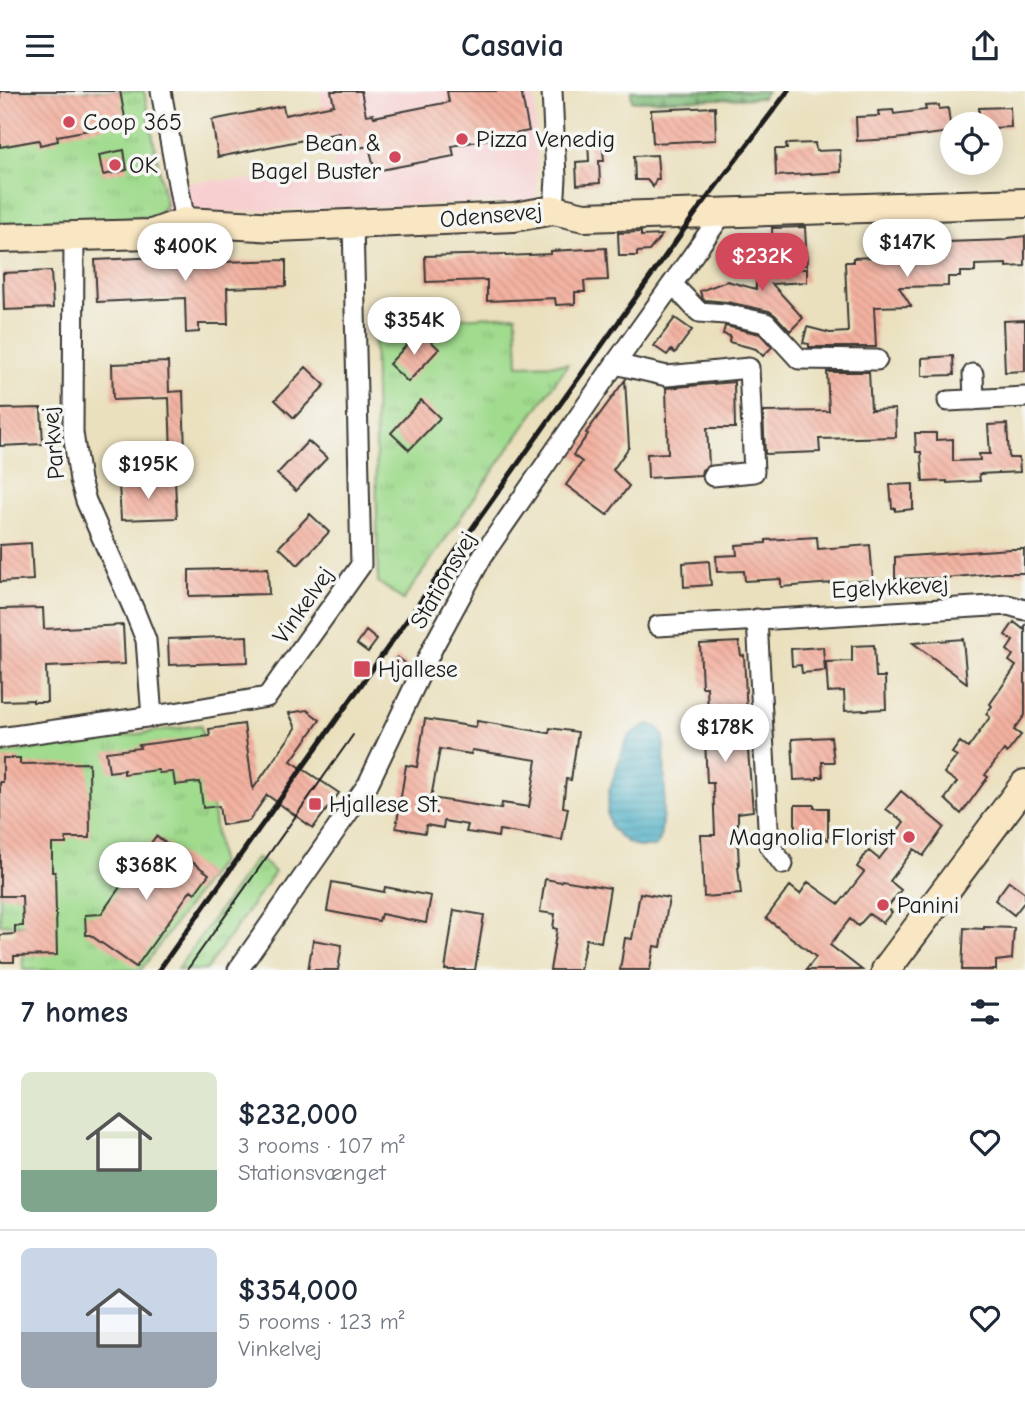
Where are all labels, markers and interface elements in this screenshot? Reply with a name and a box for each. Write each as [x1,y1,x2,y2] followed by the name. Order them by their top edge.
[21,27,59,65] icon: menu
[461,27,564,64] text: Casavia
[966,27,1004,65] icon: share
[83,108,182,136] place label: Coop 365
[940,112,1003,175] map controls
[940,112,1003,175] button: locate
[61,114,77,130] marker: Coop 365
[476,125,615,153] place label: Pizza Venedig
[251,129,381,185] place label: Bean & Bagel Buster
[454,131,470,147] marker: Pizza Venedig
[387,149,403,165] marker: Bean & Bagel Buster
[129,151,158,179] place label: OK
[107,157,123,173] marker: OK
[439,197,543,233] street label: Odensevej
[858,219,956,279] pin: $147K
[136,223,234,283] pin: $400K
[879,228,935,255] text: $147K
[153,232,217,259] text: $400K
[713,233,811,293] pin: $232K
[731,242,793,269] text: $232K
[365,297,463,357] pin: $354K
[383,306,445,333] text: $354K
[36,405,70,481] street label: Parkvej
[99,441,197,501] pin: $195K
[118,450,178,477] text: $195K
[404,527,482,633] street label: Stationsvej
[267,561,339,649] street label: Vinkelvej
[831,570,949,604] street label: Egelykkevej
[378,655,458,683] place label: Hjallese
[352,659,372,679] marker: Hjallese
[676,705,774,764] pin: $178K
[696,713,754,740] text: $178K
[329,790,441,818] place label: Hjallese St.
[307,796,323,812] marker: Hjallese St.
[729,823,896,851] place label: Magnolia Florist
[901,829,917,845] marker: Magnolia Florist
[97,843,195,902] pin: $368K
[115,851,177,878] text: $368K
[897,891,959,919] place label: Panini
[875,897,891,913] marker: Panini
[966,993,1004,1031] icon: filters
[21,995,128,1030] text: 7 homes
[238,1097,358,1132] text: $232,000
[77,1100,161,1184] icon: home
[966,1123,1004,1161] icon: heart
[238,1132,405,1159] text: 3 rooms · 107 m²
[238,1159,386,1186] text: Stationsvænget
[238,1273,358,1308] text: $354,000
[77,1276,161,1360] icon: home
[966,1299,1004,1337] icon: heart
[238,1308,404,1335] text: 5 rooms · 123 m²
[238,1335,322,1362] text: Vinkelvej

